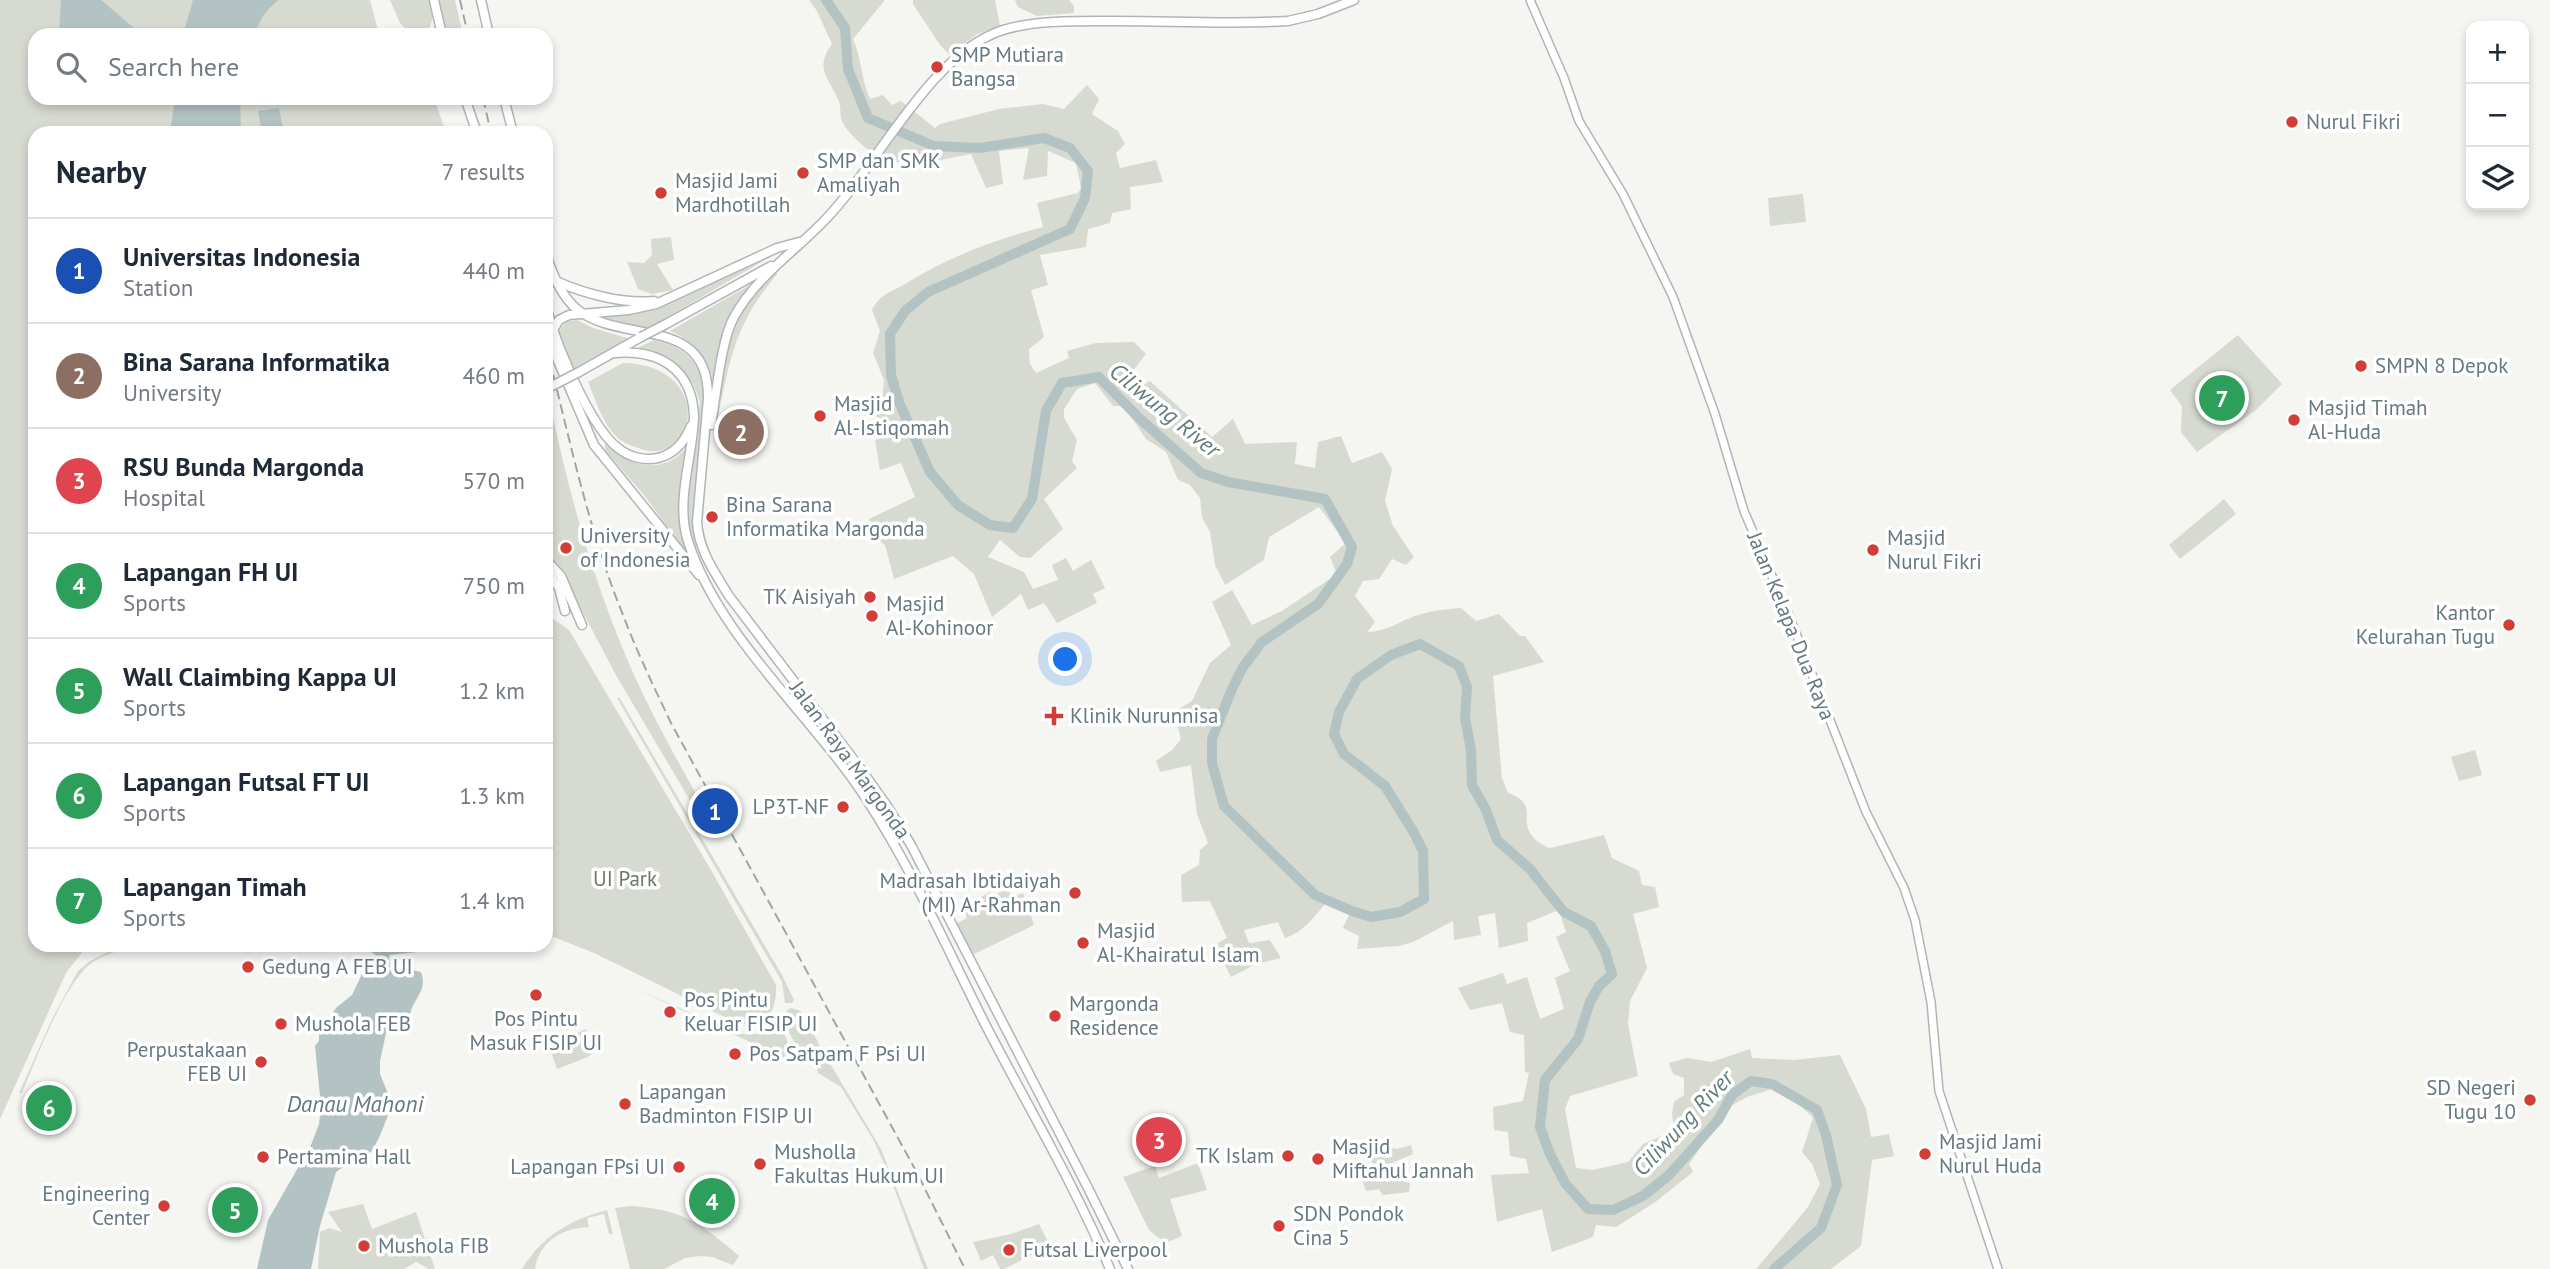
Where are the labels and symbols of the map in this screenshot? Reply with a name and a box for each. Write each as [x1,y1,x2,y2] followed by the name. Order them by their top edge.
[951,41,1064,92] place label: SMP Mutiara Bangsa
[929,59,945,75] marker: SMP Mutiara Bangsa
[2306,108,2401,135] place label: Nurul Fikri
[2284,114,2300,130] marker: Nurul Fikri
[817,147,941,198] place label: SMP dan SMK Amaliyah
[795,165,811,181] marker: SMP dan SMK Amaliyah
[675,167,790,218] place label: Masjid Jami Mardhotillah
[653,185,669,201] marker: Masjid Jami Mardhotillah
[2375,352,2508,379] place label: SMPN 8 Depok
[1104,356,1228,464] water label: Ciliwung River
[2353,358,2369,374] marker: SMPN 8 Depok
[2199,372,2245,424] pin: 7
[834,390,949,441] place label: Masjid Al-Istiqomah
[2308,394,2428,445] place label: Masjid Timah Al-Huda
[718,406,764,458] pin: 2
[812,408,828,424] marker: Masjid Al-Istiqomah
[2286,412,2302,428] marker: Masjid Timah Al-Huda
[726,491,925,542] place label: Bina Sarana Informatika Margonda
[704,509,720,525] marker: Bina Sarana Informatika Margonda
[580,522,691,573] place label: University of Indonesia
[1887,524,1982,575] place label: Masjid Nurul Fikri
[1741,527,1842,724] street label: Jalan Kelapa Dua Raya
[558,540,574,556] marker: University of Indonesia
[1865,542,1881,558] marker: Masjid Nurul Fikri
[763,583,856,610] place label: TK Aisiyah
[862,589,878,605] marker: TK Aisiyah
[886,590,993,641] place label: Masjid Al-Kohinoor
[2356,599,2495,650] place label: Kantor Kelurahan Tugu
[864,608,880,624] marker: Masjid Al-Kohinoor
[2501,617,2517,633] marker: Kantor Kelurahan Tugu
[1048,642,1082,676] your location
[783,675,917,844] street label: Jalan Raya Margonda
[1070,702,1219,729] place label: Klinik Nurunnisa
[1044,706,1064,726] marker: Klinik Nurunnisa
[692,785,738,837] pin: 1
[753,793,829,820] place label: LP3T-NF
[835,799,851,815] marker: LP3T-NF
[593,865,657,892] park label: UI Park
[880,867,1061,918] place label: Madrasah Ibtidaiyah (MI) Ar-Rahman
[1067,885,1083,901] marker: Madrasah Ibtidaiyah (MI) Ar-Rahman
[1097,917,1260,968] place label: Masjid Al-Khairatul Islam
[1075,935,1091,951] marker: Masjid Al-Khairatul Islam
[262,953,413,980] place label: Gedung A FEB UI
[240,959,256,975] marker: Gedung A FEB UI
[684,986,818,1037] place label: Pos Pintu Keluar FISIP UI
[528,987,544,1003] marker: Pos Pintu Masuk FISIP UI
[1069,990,1159,1041] place label: Margonda Residence
[662,1004,678,1020] marker: Pos Pintu Keluar FISIP UI
[470,1005,602,1056] place label: Pos Pintu Masuk FISIP UI
[1047,1008,1063,1024] marker: Margonda Residence
[295,1010,411,1037] place label: Mushola FEB
[273,1016,289,1032] marker: Mushola FEB
[127,1036,247,1087] place label: Perpustakaan FEB UI
[749,1040,926,1067] place label: Pos Satpam F Psi UI
[727,1046,743,1062] marker: Pos Satpam F Psi UI
[253,1054,269,1070] marker: Perpustakaan FEB UI
[1626,1063,1740,1182] water label: Ciliwung River
[2426,1074,2516,1125] place label: SD Negeri Tugu 10
[639,1078,813,1129] place label: Lapangan Badminton FISIP UI
[26,1082,72,1134] pin: 6
[287,1089,424,1118] water label: Danau Mahoni
[2522,1092,2538,1108] marker: SD Negeri Tugu 10
[617,1096,633,1112] marker: Lapangan Badminton FISIP UI
[1136,1114,1182,1166] pin: 3
[1939,1128,2042,1179] place label: Masjid Jami Nurul Huda
[1332,1133,1474,1184] place label: Masjid Miftahul Jannah
[774,1138,944,1189] place label: Musholla Fakultas Hukum UI
[1196,1142,1274,1169] place label: TK Islam
[277,1143,411,1170] place label: Pertamina Hall
[1917,1146,1933,1162] marker: Masjid Jami Nurul Huda
[1280,1148,1296,1164] marker: TK Islam
[255,1149,271,1165] marker: Pertamina Hall
[1310,1151,1326,1167] marker: Masjid Miftahul Jannah
[510,1153,665,1180] place label: Lapangan FPsi UI
[752,1156,768,1172] marker: Musholla Fakultas Hukum UI
[671,1159,687,1175] marker: Lapangan FPsi UI
[689,1175,735,1227] pin: 4
[42,1180,150,1231] place label: Engineering Center
[212,1184,258,1236] pin: 5
[156,1198,172,1214] marker: Engineering Center
[1293,1200,1404,1251] place label: SDN Pondok Cina 5
[1271,1218,1287,1234] marker: SDN Pondok Cina 5
[378,1232,489,1259] place label: Mushola FIB
[1023,1236,1167,1263] place label: Futsal Liverpool
[356,1238,372,1254] marker: Mushola FIB
[1001,1242,1017,1258] marker: Futsal Liverpool

